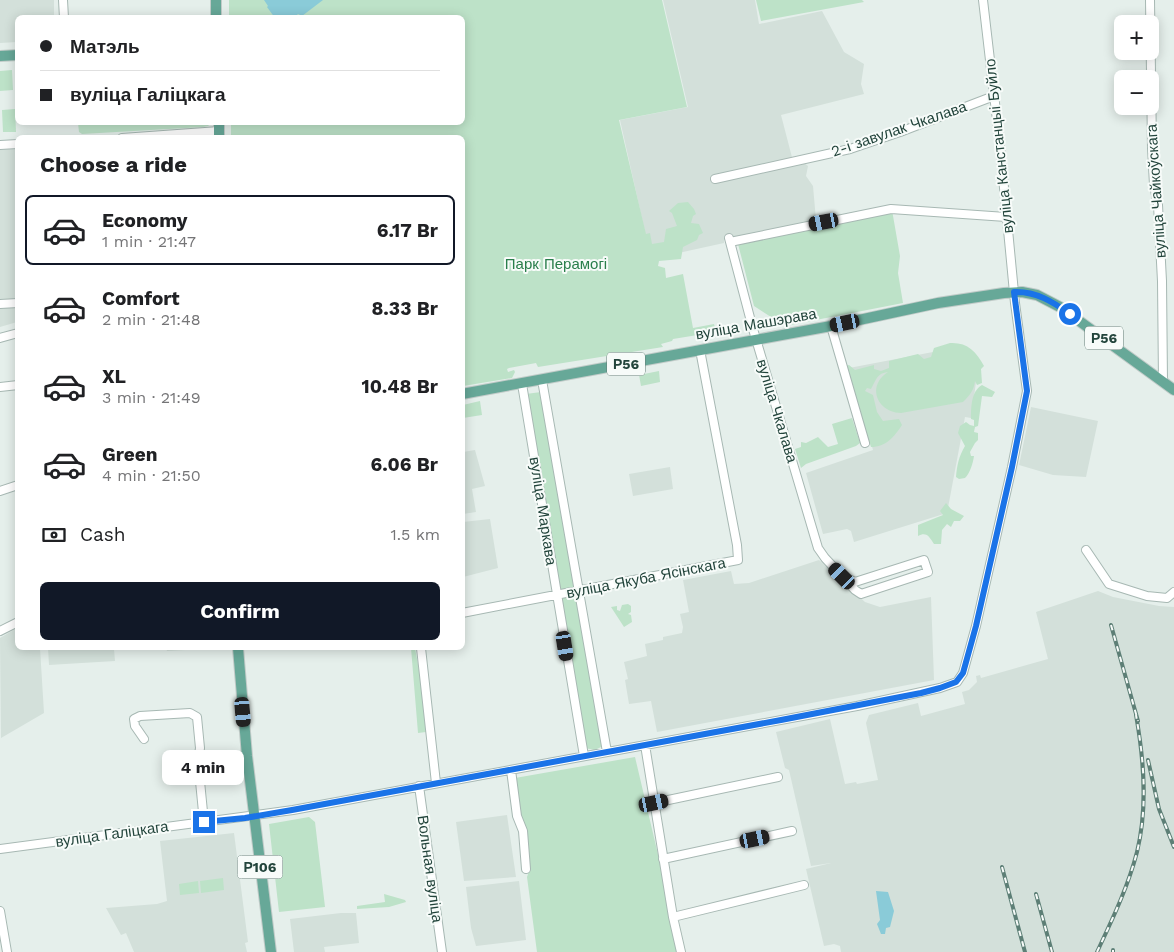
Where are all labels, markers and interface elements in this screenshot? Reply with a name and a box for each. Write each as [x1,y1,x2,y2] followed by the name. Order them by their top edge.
[1114,15,1159,115] map controls
[1114,15,1159,60] button: +
[70,35,140,58] text: Матэль
[981,58,1017,234] street label: вуліца Канстанцыі Буйло
[1114,70,1159,115] button: −
[70,83,225,106] text: вуліца Галіцкага
[829,97,970,161] street label: 2-і завулак Чкалава
[1142,123,1170,259] street label: вуліца Чайкоўскага
[40,152,187,177] text: Choose a ride
[42,208,87,253] icon: car
[102,209,187,232] text: Economy
[807,212,840,232] car
[377,219,438,242] text: 6.17 Br
[102,232,196,251] text: 1 min · 21:47
[505,255,607,273] park label: Парк Перамогі
[42,286,87,331] icon: car
[102,287,180,310] text: Comfort
[371,297,438,320] text: 8.33 Br
[1059,303,1081,325] route start
[694,304,819,343] street label: вуліца Машэрава
[102,310,201,329] text: 2 min · 21:48
[828,313,861,333] car
[1085,326,1123,349] road number: Р56
[607,352,645,376] road number: Р56
[753,357,801,466] street label: вуліца Чкалава
[42,364,87,409] icon: car
[102,365,126,388] text: XL
[362,375,438,398] text: 10.48 Br
[102,388,201,407] text: 3 min · 21:49
[42,442,87,487] icon: car
[102,443,158,466] text: Green
[370,453,438,476] text: 6.06 Br
[526,455,561,567] street label: вуліца Маркава
[102,466,201,485] text: 4 min · 21:50
[40,521,68,549] icon: cash
[80,523,126,546] text: Cash
[390,525,440,544] text: 1.5 km
[565,554,728,602] street label: вуліца Якуба Ясінскага
[826,560,857,592] car
[40,582,440,640] button: Confirm
[555,630,574,662] car
[234,696,251,728] car
[163,750,245,784] callout: 4 min
[181,758,225,777] text: 4 min
[637,793,670,813] car
[193,811,215,833] route end
[414,814,447,925] street label: Вольная вуліца
[54,817,170,851] street label: вуліца Галіцкага
[738,829,771,849] car
[238,856,282,879] road number: Р106

